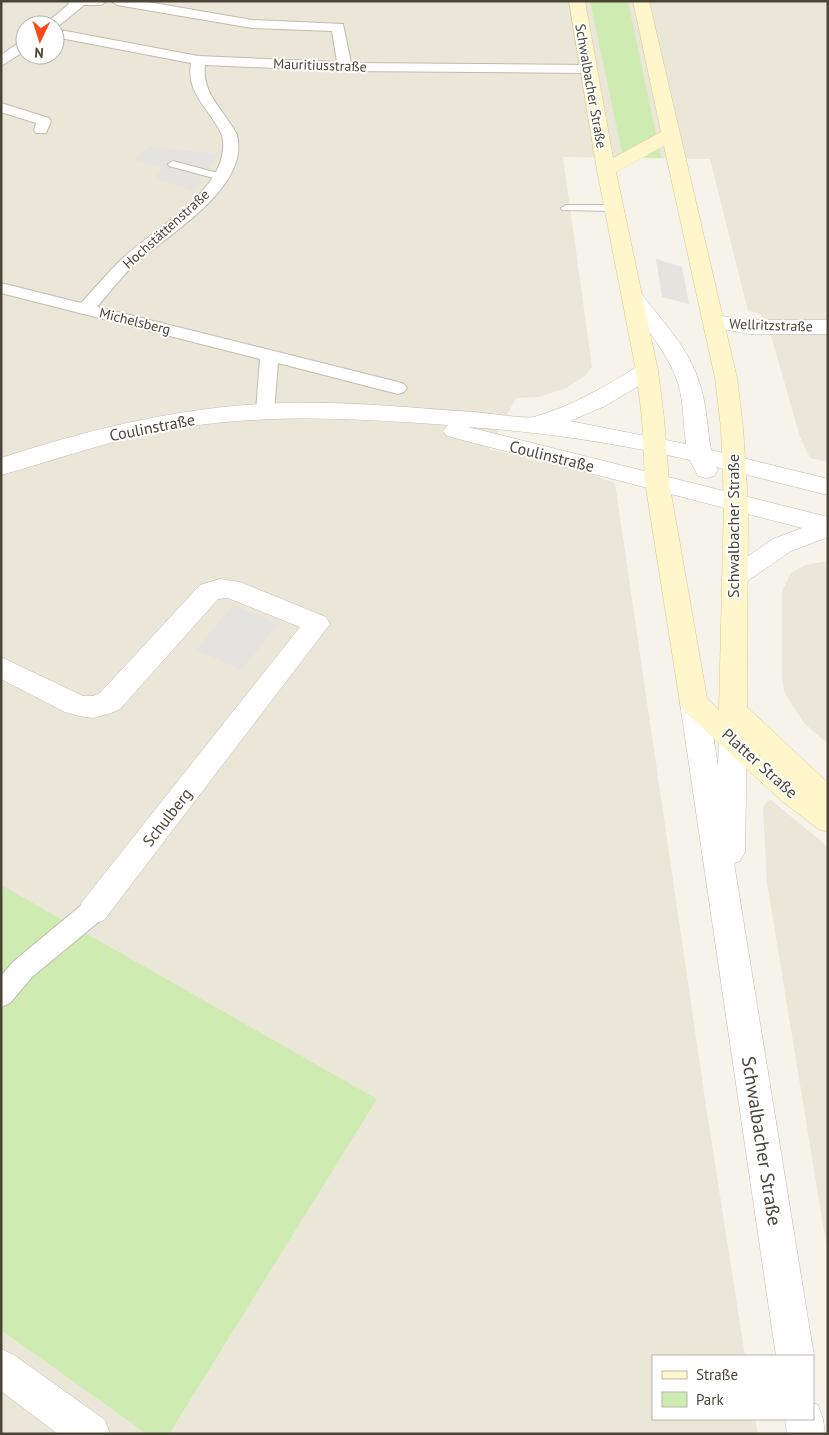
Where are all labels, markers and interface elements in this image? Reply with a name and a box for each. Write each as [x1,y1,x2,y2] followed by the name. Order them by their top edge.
[15,15,65,65] north arrow
[571,22,611,150] street label: Schwalbacher Straße
[34,44,44,62] text: N
[273,54,367,76] street label: Mauritiusstraße
[119,185,213,273] street label: Hochstättenstraße
[97,303,173,339] street label: Michelsberg
[729,315,813,335] street label: Wellritzstraße
[108,409,196,445] street label: Coulinstraße
[508,436,596,476] street label: Coulinstraße
[723,454,743,598] street label: Schwalbacher Straße
[718,724,802,802] street label: Platter Straße
[138,784,196,850] street label: Schulberg
[737,1055,787,1227] street label: Schwalbacher Straße
[652,1355,814,1420] legend
[696,1365,738,1384] text: Straße
[696,1390,724,1409] text: Park

